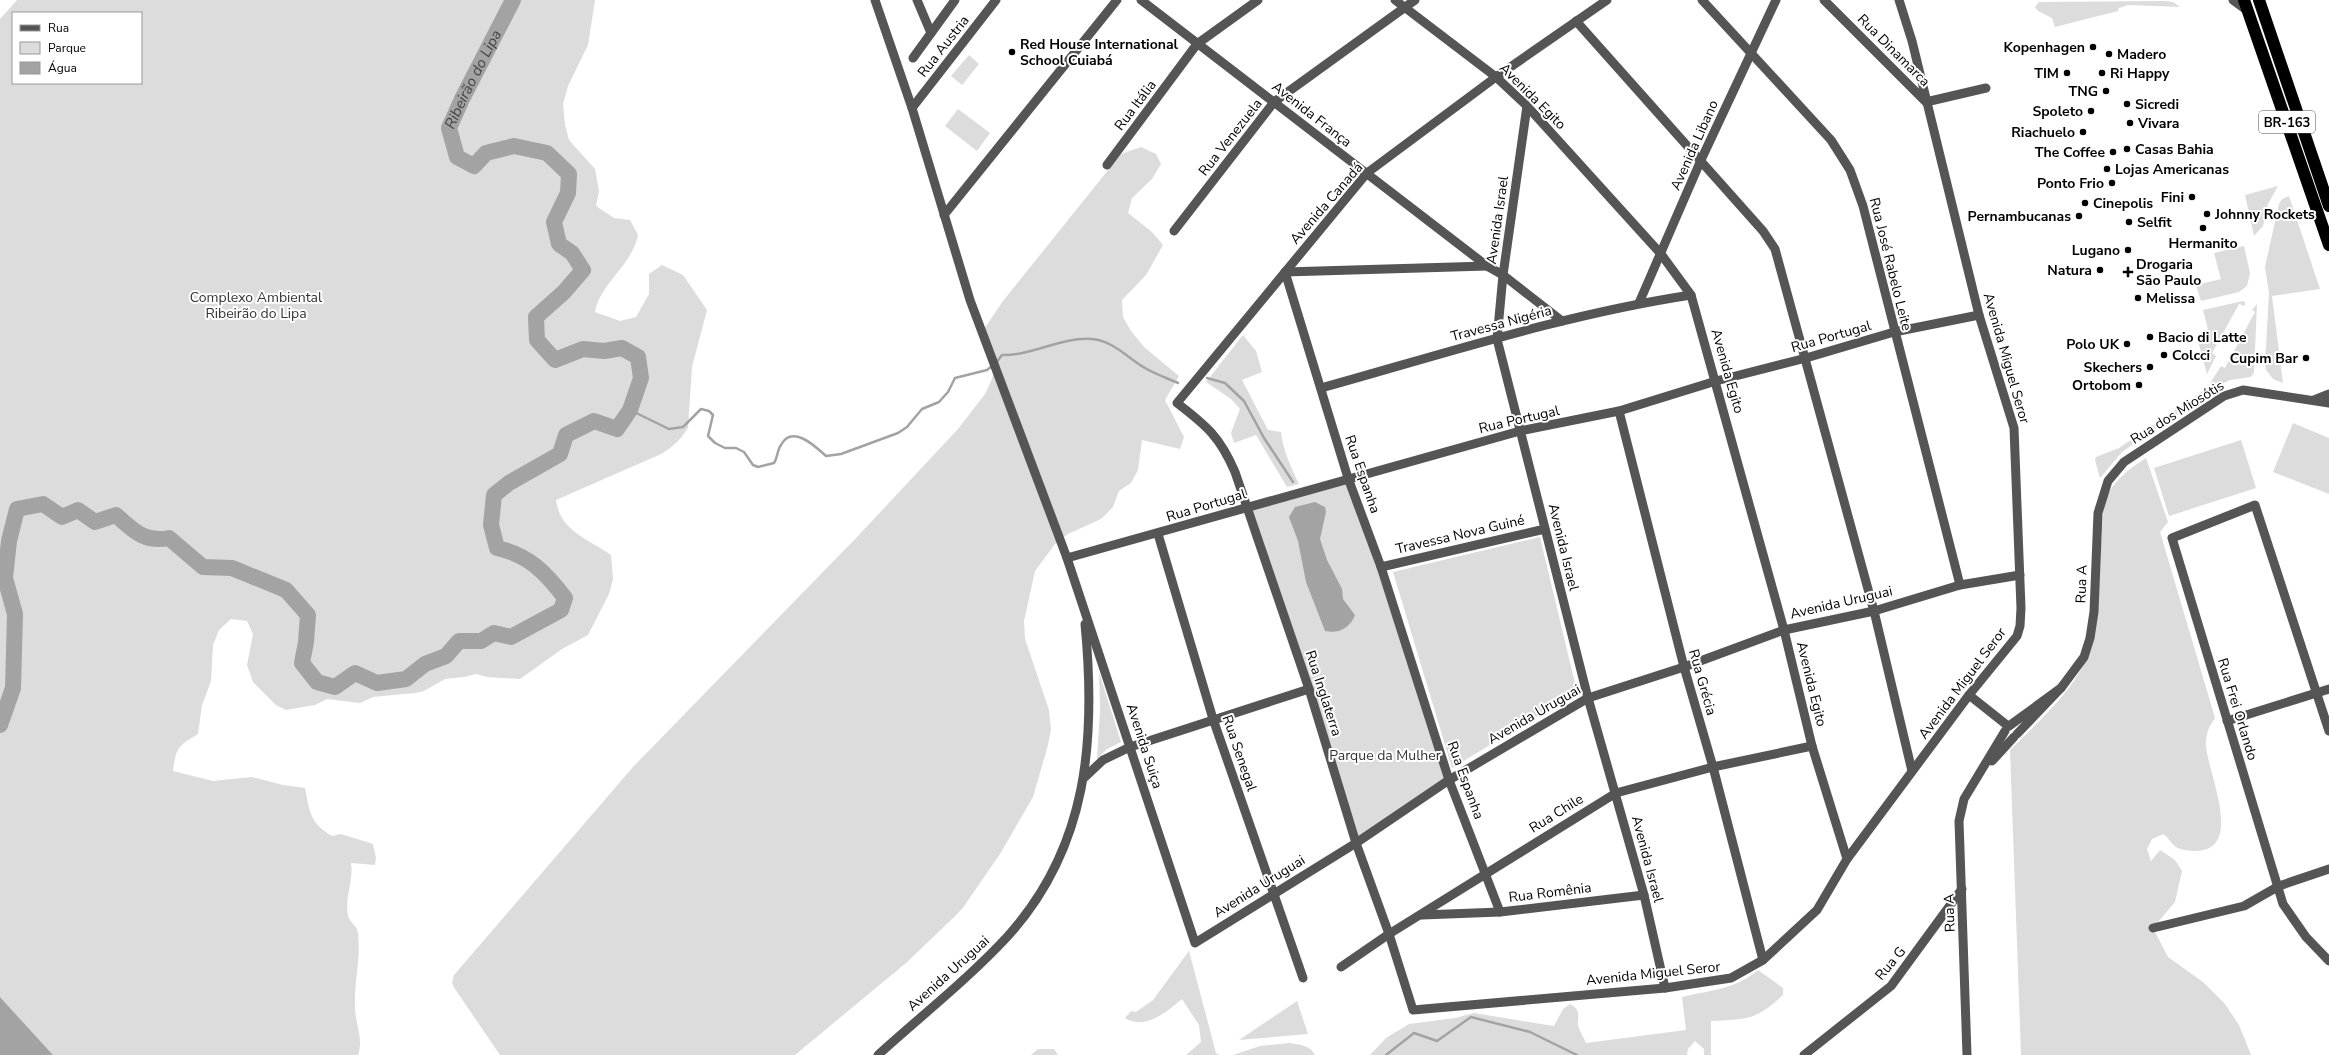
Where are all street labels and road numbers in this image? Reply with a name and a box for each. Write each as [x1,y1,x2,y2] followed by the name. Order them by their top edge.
[1853,10,1934,91] street label: Rua Dinamarca
[913,11,974,81] street label: Rua Austria
[1495,59,1570,134] street label: Avenida Egito
[1110,76,1161,135] street label: Rua Itália
[1268,77,1356,152] street label: Avenida França
[1194,95,1267,180] street label: Rua Venezuela
[1666,97,1723,193] street label: Avenida Libano
[2259,111,2315,133] road number: BR-163
[1286,158,1367,248] street label: Avenida Canadá
[1482,174,1513,265] street label: Avenida Israel
[1865,196,1916,333] street label: Rua José Rabelo Leite
[1979,291,2034,426] street label: Avenida Miguel Seror
[1449,301,1554,346] street label: Travessa Nigéria
[1789,316,1874,357] street label: Rua Portugal
[1706,327,1749,416] street label: Avenida Egito
[2127,376,2228,449] street label: Rua dos Miosótis
[1477,401,1562,438] street label: Rua Portugal
[1340,432,1385,516] street label: Rua Espanha
[1164,484,1249,527] street label: Rua Portugal
[1544,502,1584,593] street label: Avenida Israel
[1394,510,1526,559] street label: Travessa Nova Guiné
[2071,564,2092,604] street label: Rua A
[1788,581,1894,624] street label: Avenida Uruguai
[1914,624,2011,743] street label: Avenida Miguel Seror
[1792,640,1831,729] street label: Avenida Egito
[1684,647,1721,717] street label: Rua Grécia
[1301,648,1346,739] street label: Rua Inglaterra
[2213,656,2262,763] street label: Rua Frei Orlando
[1484,680,1584,749] street label: Avenida Uruguai
[1122,701,1167,791] street label: Avenida Suiça
[1218,713,1262,795] street label: Rua Senegal
[1443,738,1488,822] street label: Rua Espanha
[1526,789,1587,837] street label: Rua Chile
[1627,814,1668,905] street label: Avenida Israel
[1210,851,1309,922] street label: Avenida Uruguai
[1508,878,1593,907] street label: Rua Romênia
[1939,893,1960,933] street label: Rua A
[903,931,994,1015] street label: Avenida Uruguai
[1871,943,1910,984] street label: Rua G
[1585,957,1721,990] street label: Avenida Miguel Seror

